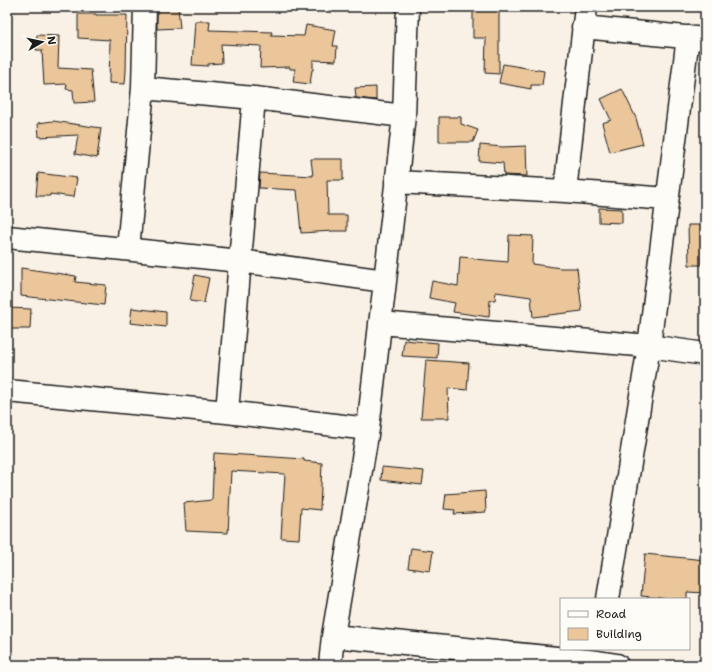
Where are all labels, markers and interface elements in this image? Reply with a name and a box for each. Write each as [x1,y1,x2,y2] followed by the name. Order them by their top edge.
[22,22,62,62] north arrow
[43,35,60,46] text: N
[560,598,690,650] legend
[596,606,627,622] text: Road
[596,626,642,642] text: Building

